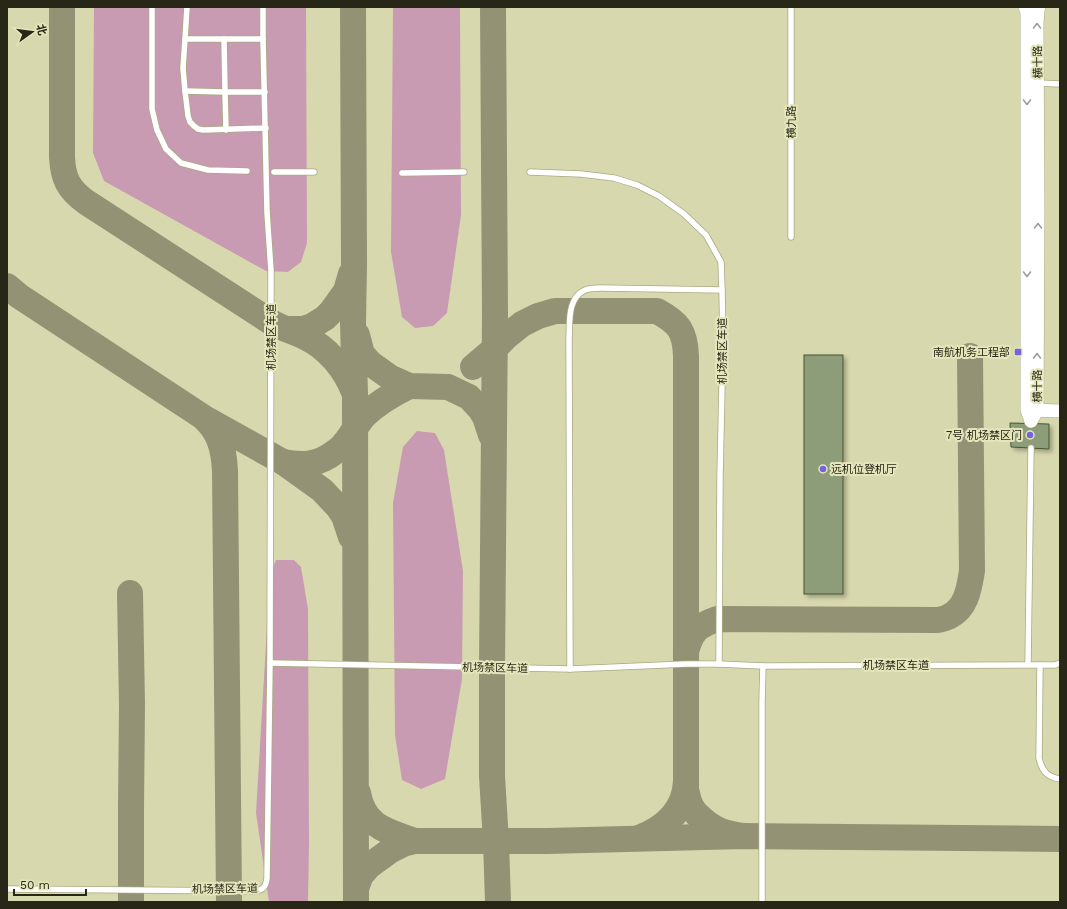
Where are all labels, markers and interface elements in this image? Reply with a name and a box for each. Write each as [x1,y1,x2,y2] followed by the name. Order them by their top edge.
[12,12,52,52] north arrow
[34,23,49,37] text: 北
[1033,23,1041,29] one-way arrow
[1031,45,1045,79] street label: 横十路
[1023,99,1031,105] one-way arrow
[785,106,798,139] street label: 横九路
[1034,223,1042,229] one-way arrow
[1023,271,1031,277] one-way arrow
[265,304,278,370] street label: 机场禁区车道
[716,318,729,384] street label: 机场禁区车道
[933,346,1010,359] place label: 南航机务工程部
[1013,347,1023,357] marker: 南航机务工程部
[1033,353,1041,359] one-way arrow
[1031,370,1044,403] street label: 横十路
[946,429,1022,442] place label: 7号 机场禁区门
[1025,430,1035,440] marker: 7号 机场禁区门
[831,463,897,476] place label: 远机位登机厅
[818,464,828,474] marker: 远机位登机厅
[863,659,929,672] street label: 机场禁区车道
[462,661,528,675] street label: 机场禁区车道
[14,871,86,897] scale bar
[20,878,50,892] text: 50 m
[192,882,258,896] street label: 机场禁区车道

